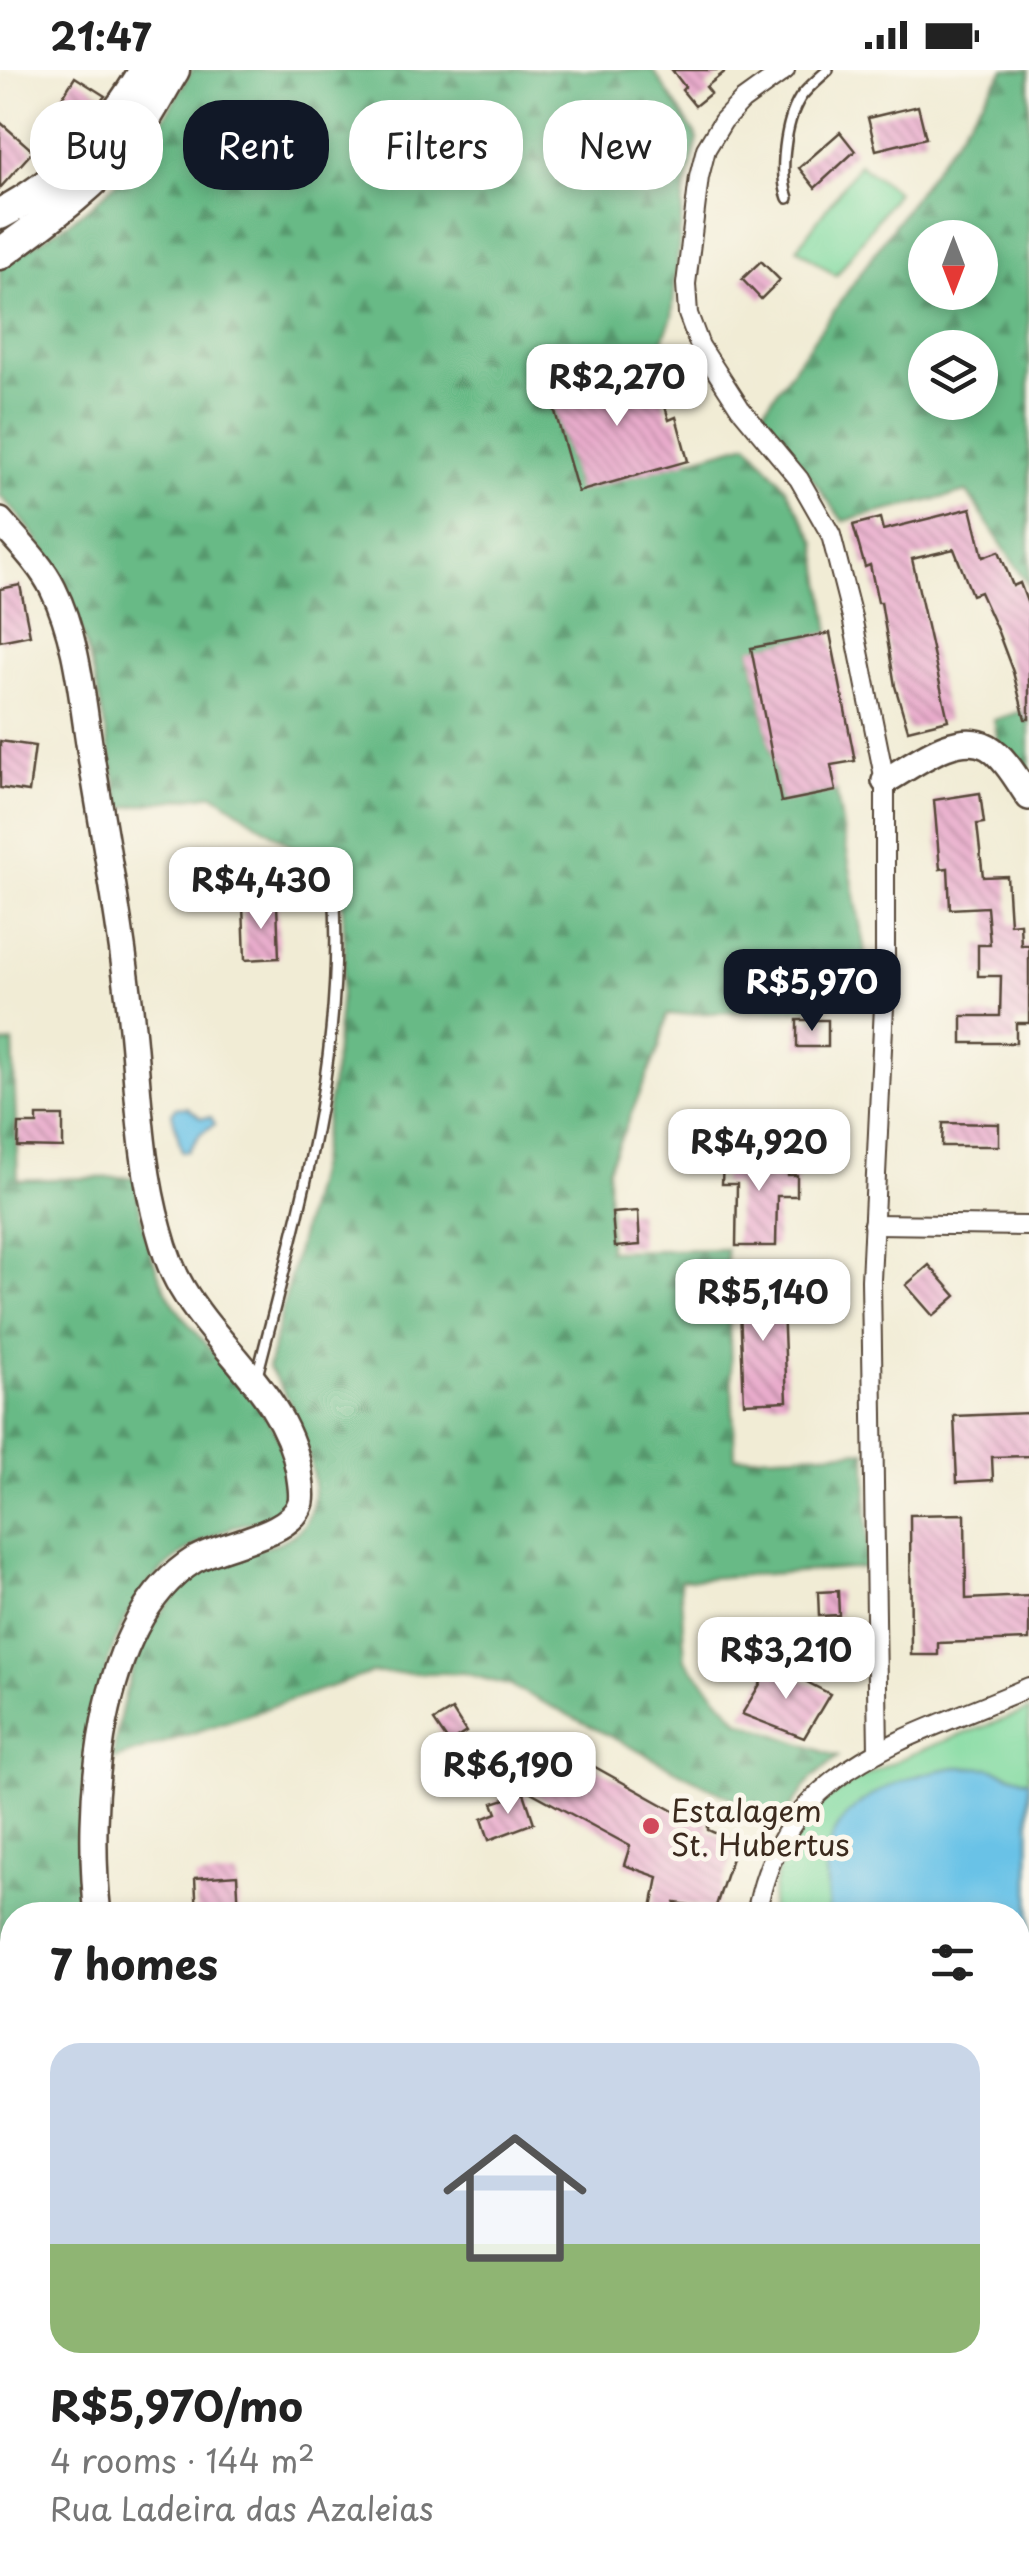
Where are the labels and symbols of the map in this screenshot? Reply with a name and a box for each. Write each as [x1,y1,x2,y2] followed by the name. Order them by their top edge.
[908,220,998,310] north arrow
[525,344,709,429] pin: R$2,270
[169,847,353,932] pin: R$4,430
[720,949,904,1034] pin: R$5,970
[667,1109,851,1194] pin: R$4,920
[671,1259,855,1344] pin: R$5,140
[694,1617,878,1702] pin: R$3,210
[416,1732,600,1817] pin: R$6,190
[671,1787,849,1866] place label: Estalagem St. Hubertus
[640,1815,662,1837] marker: Estalagem St. Hubertus

